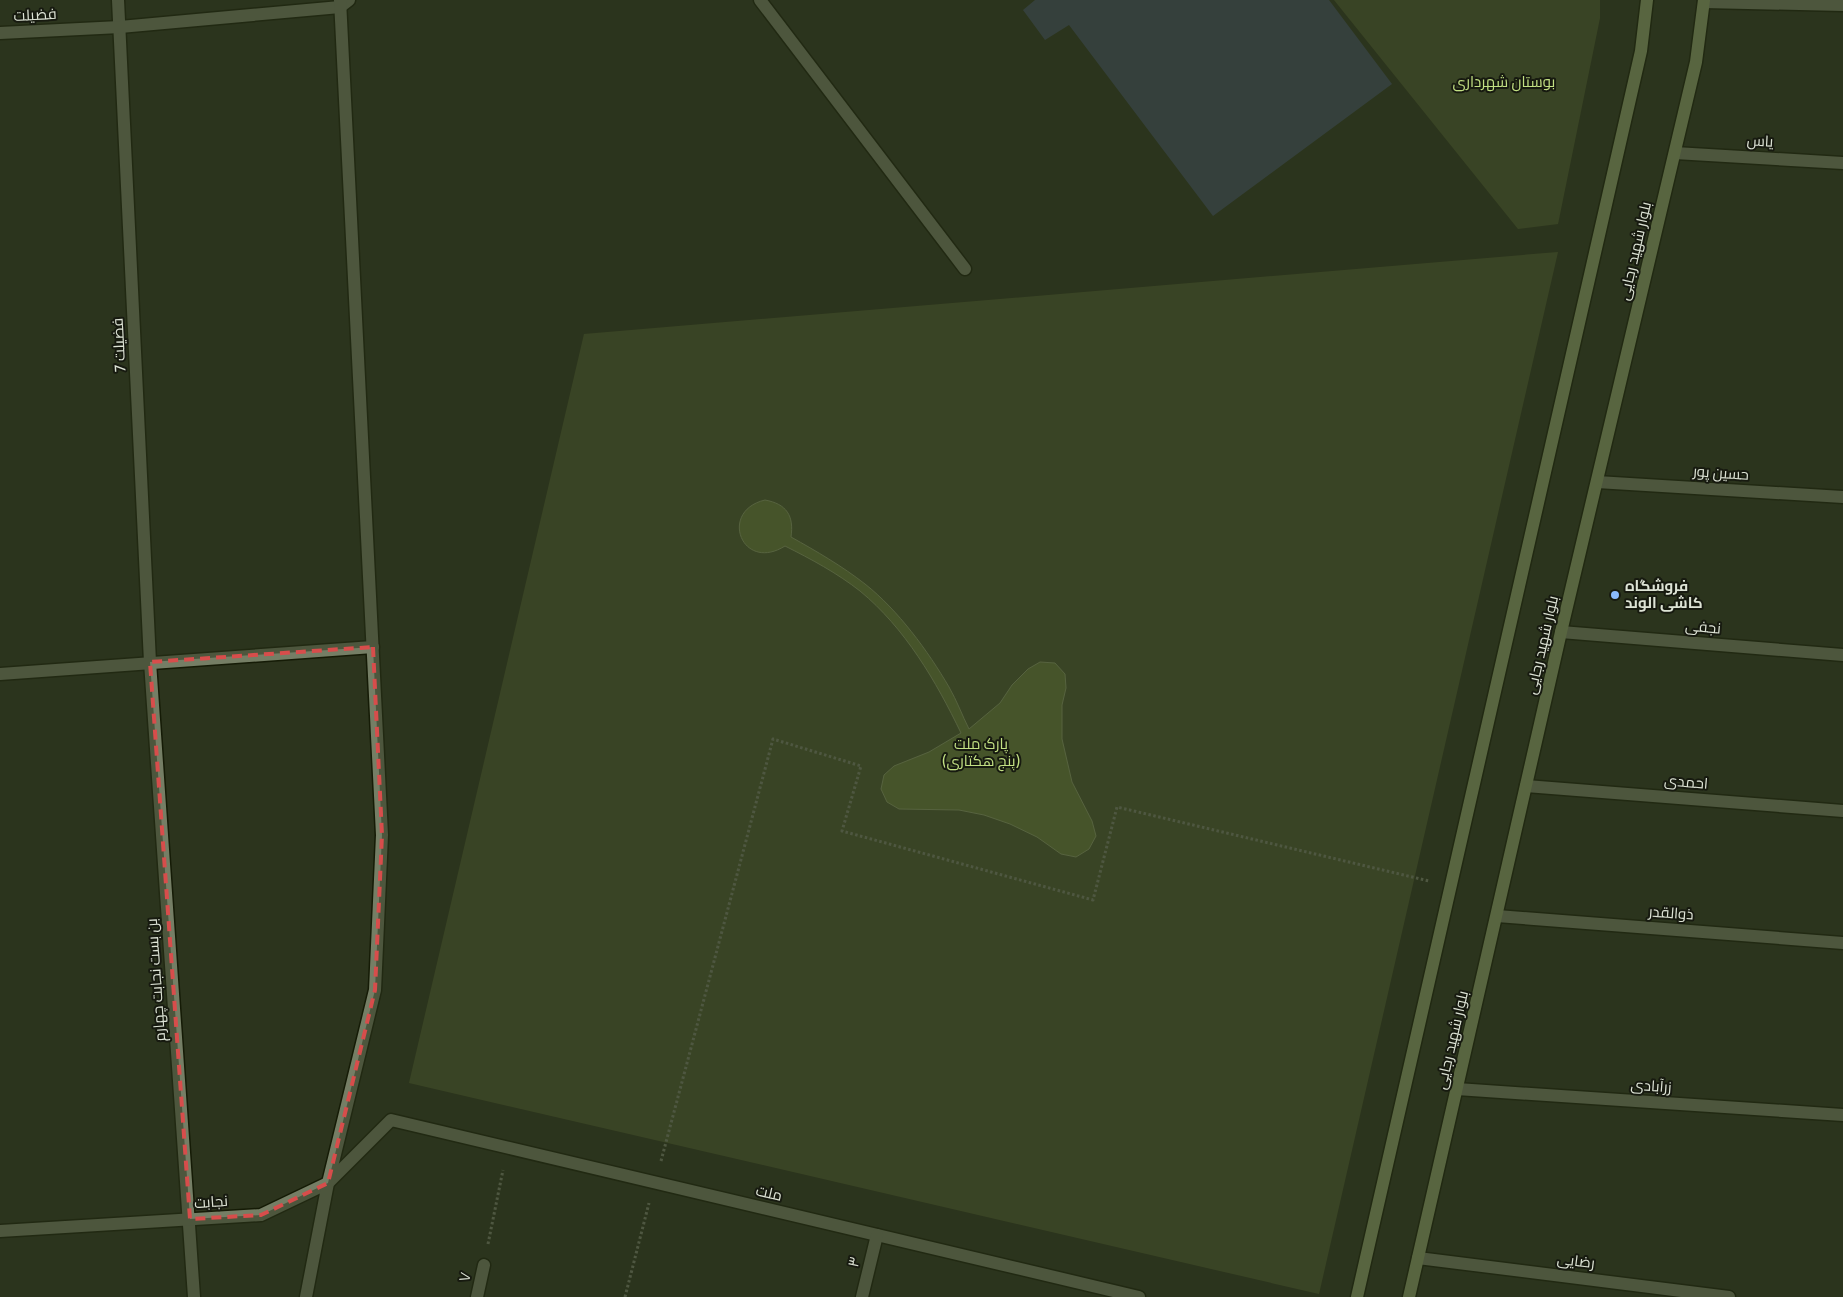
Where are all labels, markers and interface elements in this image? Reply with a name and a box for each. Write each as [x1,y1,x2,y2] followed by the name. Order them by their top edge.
[13,5,57,25] street label: فضیلت
[1453,73,1555,92] park label: بوستان شهرداری
[1746,131,1774,152] street label: یاس
[1615,200,1656,302] street label: بلوار شهید رجایی
[109,318,129,372] street label: فضیلت 7
[1691,462,1750,485] street label: حسین پور
[1625,577,1703,612] place label: فروشگاه کاشی الوند
[1609,589,1621,601] marker: فروشگاه کاشی الوند
[1522,594,1563,696] street label: بلوار شهید رجایی
[1684,616,1722,639] street label: نجفی
[942,735,1020,772] park label: پارک ملت (پنج هکتاری)
[1663,771,1709,794] street label: احمدی
[1647,902,1694,924] street label: ذوالقدر
[143,918,170,1042] street label: بن بست نجابت چهارم
[1432,989,1473,1091] street label: بلوار شهید رجایی
[1630,1076,1672,1097] street label: زرآبادی
[754,1181,784,1205] street label: ملت
[194,1192,228,1212] street label: نجابت
[1556,1250,1596,1273] street label: رضایی
[844,1255,864,1269] street label: ۳
[455,1270,475,1284] street label: ۷

